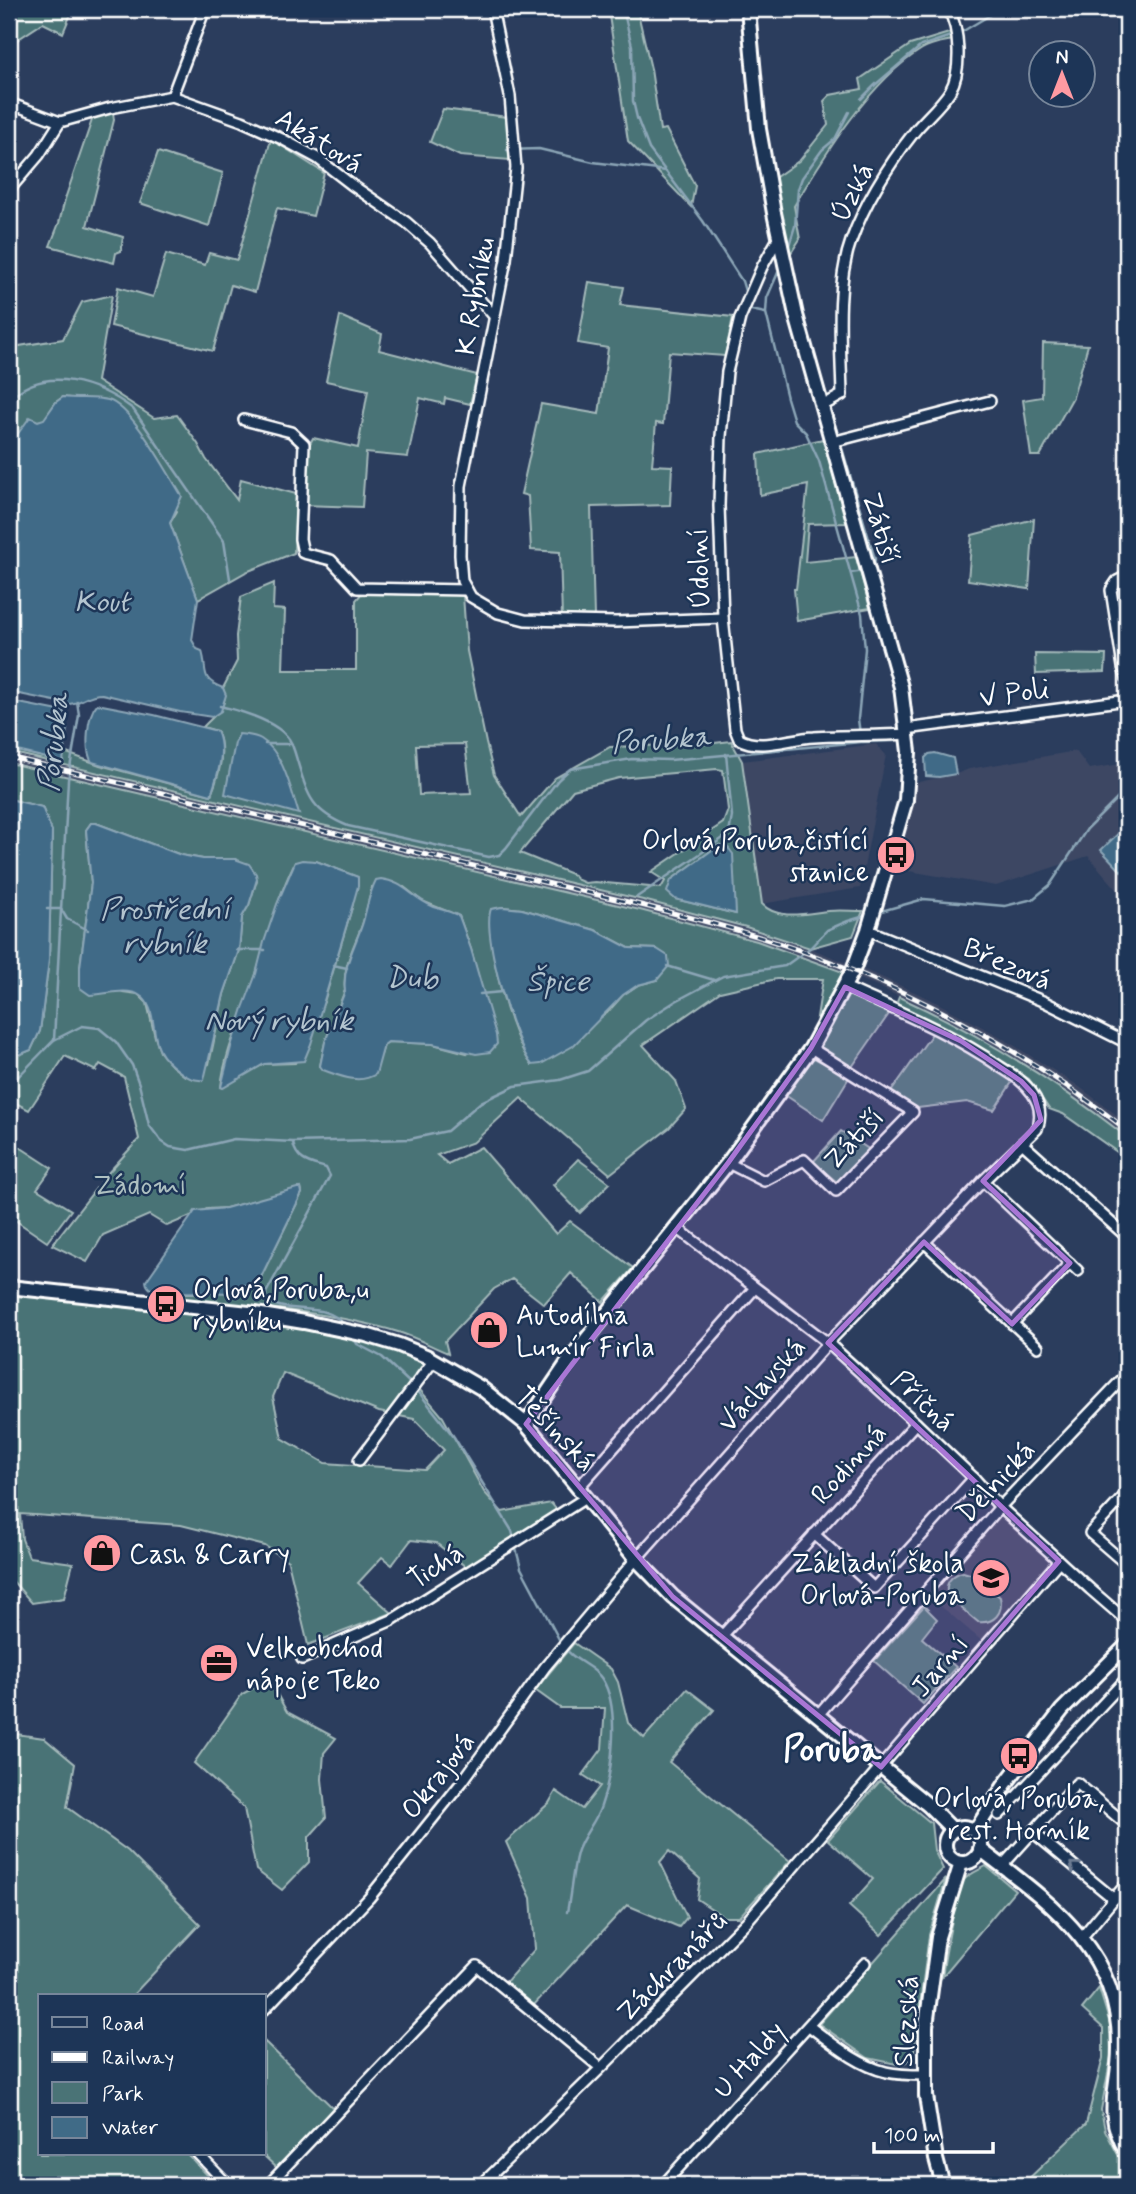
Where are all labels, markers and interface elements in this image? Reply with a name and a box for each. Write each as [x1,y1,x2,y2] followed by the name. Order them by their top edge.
[1028,38,1098,108] north arrow
[1056,46,1068,71] text: N
[268,101,370,184] street label: Akátová
[822,157,884,230] street label: Úzká
[448,235,505,358] street label: K Rybníku
[852,489,907,569] street label: Zátiší
[681,527,720,610] street label: Údolní
[74,583,133,622] water label: Kout
[977,671,1052,718] street label: V Poli
[30,690,79,794] water label: Porubka
[610,718,713,763] water label: Porubka
[642,823,869,892] place label: Orlová,Poruba,čistící stanice
[875,834,917,876] bus stop icon: Orlová,Poruba,čistící stanice
[100,891,233,964] water label: Prostřední rybník
[957,930,1057,1000] street label: Březová
[386,959,440,998] water label: Dub
[527,963,591,1002] water label: Špice
[205,1002,355,1041] water label: Nový rybník
[816,1101,893,1179] street label: Zátiší
[93,1168,187,1205] park label: Zádomí
[193,1272,369,1341] place label: Orlová,Poruba,u rybníku
[145,1283,187,1325] bus stop icon: Orlová,Poruba,u rybníku
[516,1298,655,1367] place label: Autodílna Lumír Firla
[468,1309,510,1351] shop icon: Autodílna Lumír Firla
[710,1330,815,1441] street label: Václavská
[882,1363,963,1441] street label: Příčná
[505,1379,603,1480] street label: Těšínská
[804,1416,896,1513] street label: Rodinná
[949,1433,1045,1532] street label: Dělnická
[81,1532,123,1574] shop icon: Cash & Carry
[401,1535,472,1599] street label: Tichá
[129,1537,290,1574] place label: Cash & Carry
[792,1546,964,1615] place label: Základní škola Orlová-Poruba
[970,1557,1012,1599] school or university icon: Základní škola Orlová-Poruba
[904,1628,978,1706] street label: Jarní
[246,1631,383,1700] place label: Velkoobchod nápoje Teko
[198,1642,240,1684] office icon: Velkoobchod nápoje Teko
[393,1726,484,1828] street label: Okrajová
[783,1727,882,1773] district label: Poruba
[998,1735,1040,1777] bus stop icon: Orlová, Poruba, rest. Horník
[934,1781,1104,1850] place label: Orlová, Poruba, rest. Horník
[1069,1862,1082,1874] one-way arrow
[609,1904,736,2031] street label: Záchranářů
[886,1974,929,2068] street label: Slezská
[38,1994,266,2156] legend
[102,2010,144,2038] text: Road
[705,2014,794,2107] street label: U Haldy
[102,2044,174,2072] text: Railway
[102,2080,144,2108] text: Park
[874,2110,992,2154] scale bar
[102,2114,158,2142] text: Water
[884,2122,940,2150] text: 100 m

